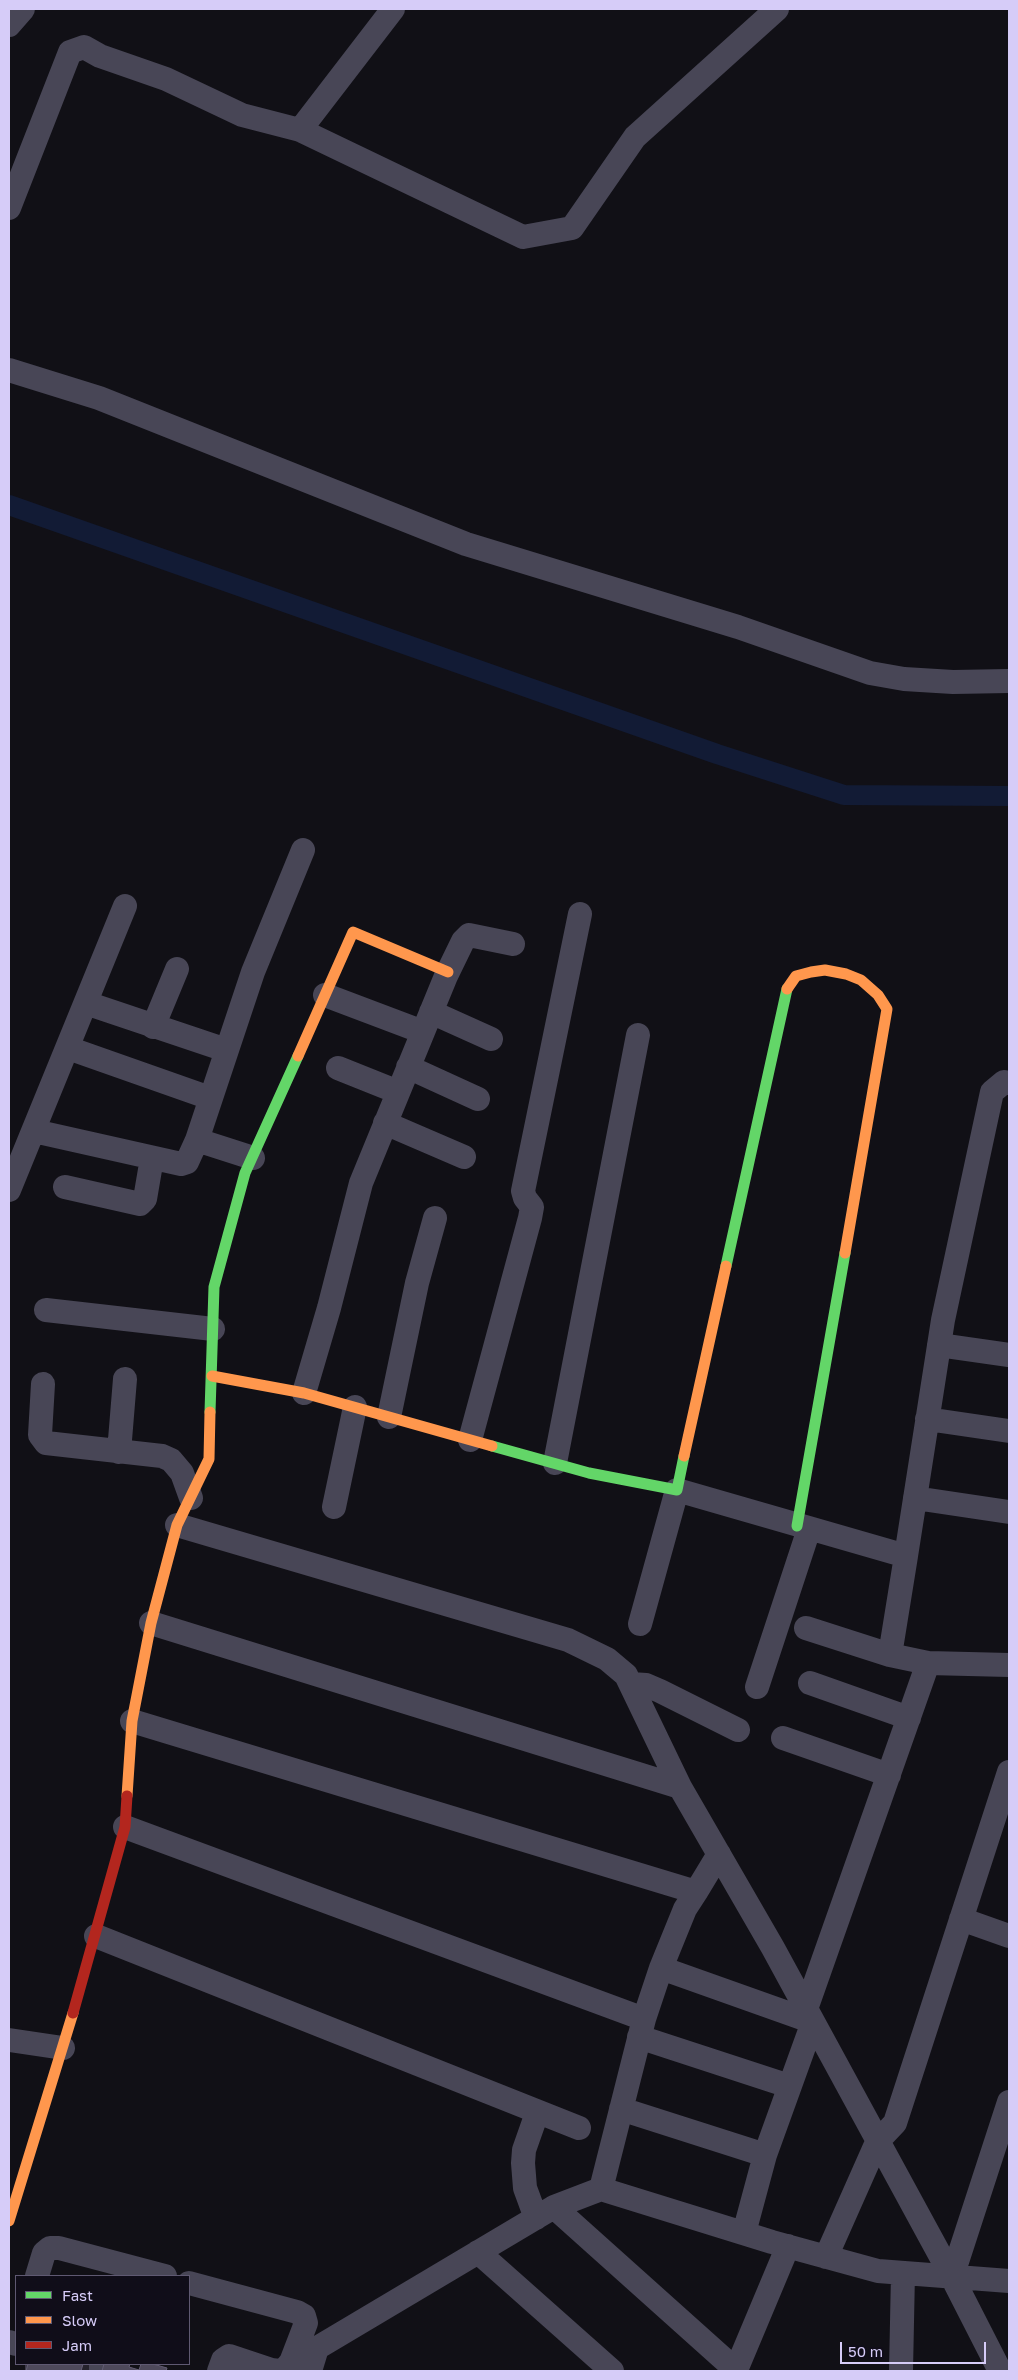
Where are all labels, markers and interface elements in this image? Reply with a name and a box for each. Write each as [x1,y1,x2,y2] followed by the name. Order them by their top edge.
[15,2275,190,2365] legend
[62,2286,93,2304] text: Fast
[62,2311,97,2329] text: Slow
[843,2332,989,2364] scale bar
[62,2336,92,2354] text: Jam
[848,2342,883,2360] text: 50 m

